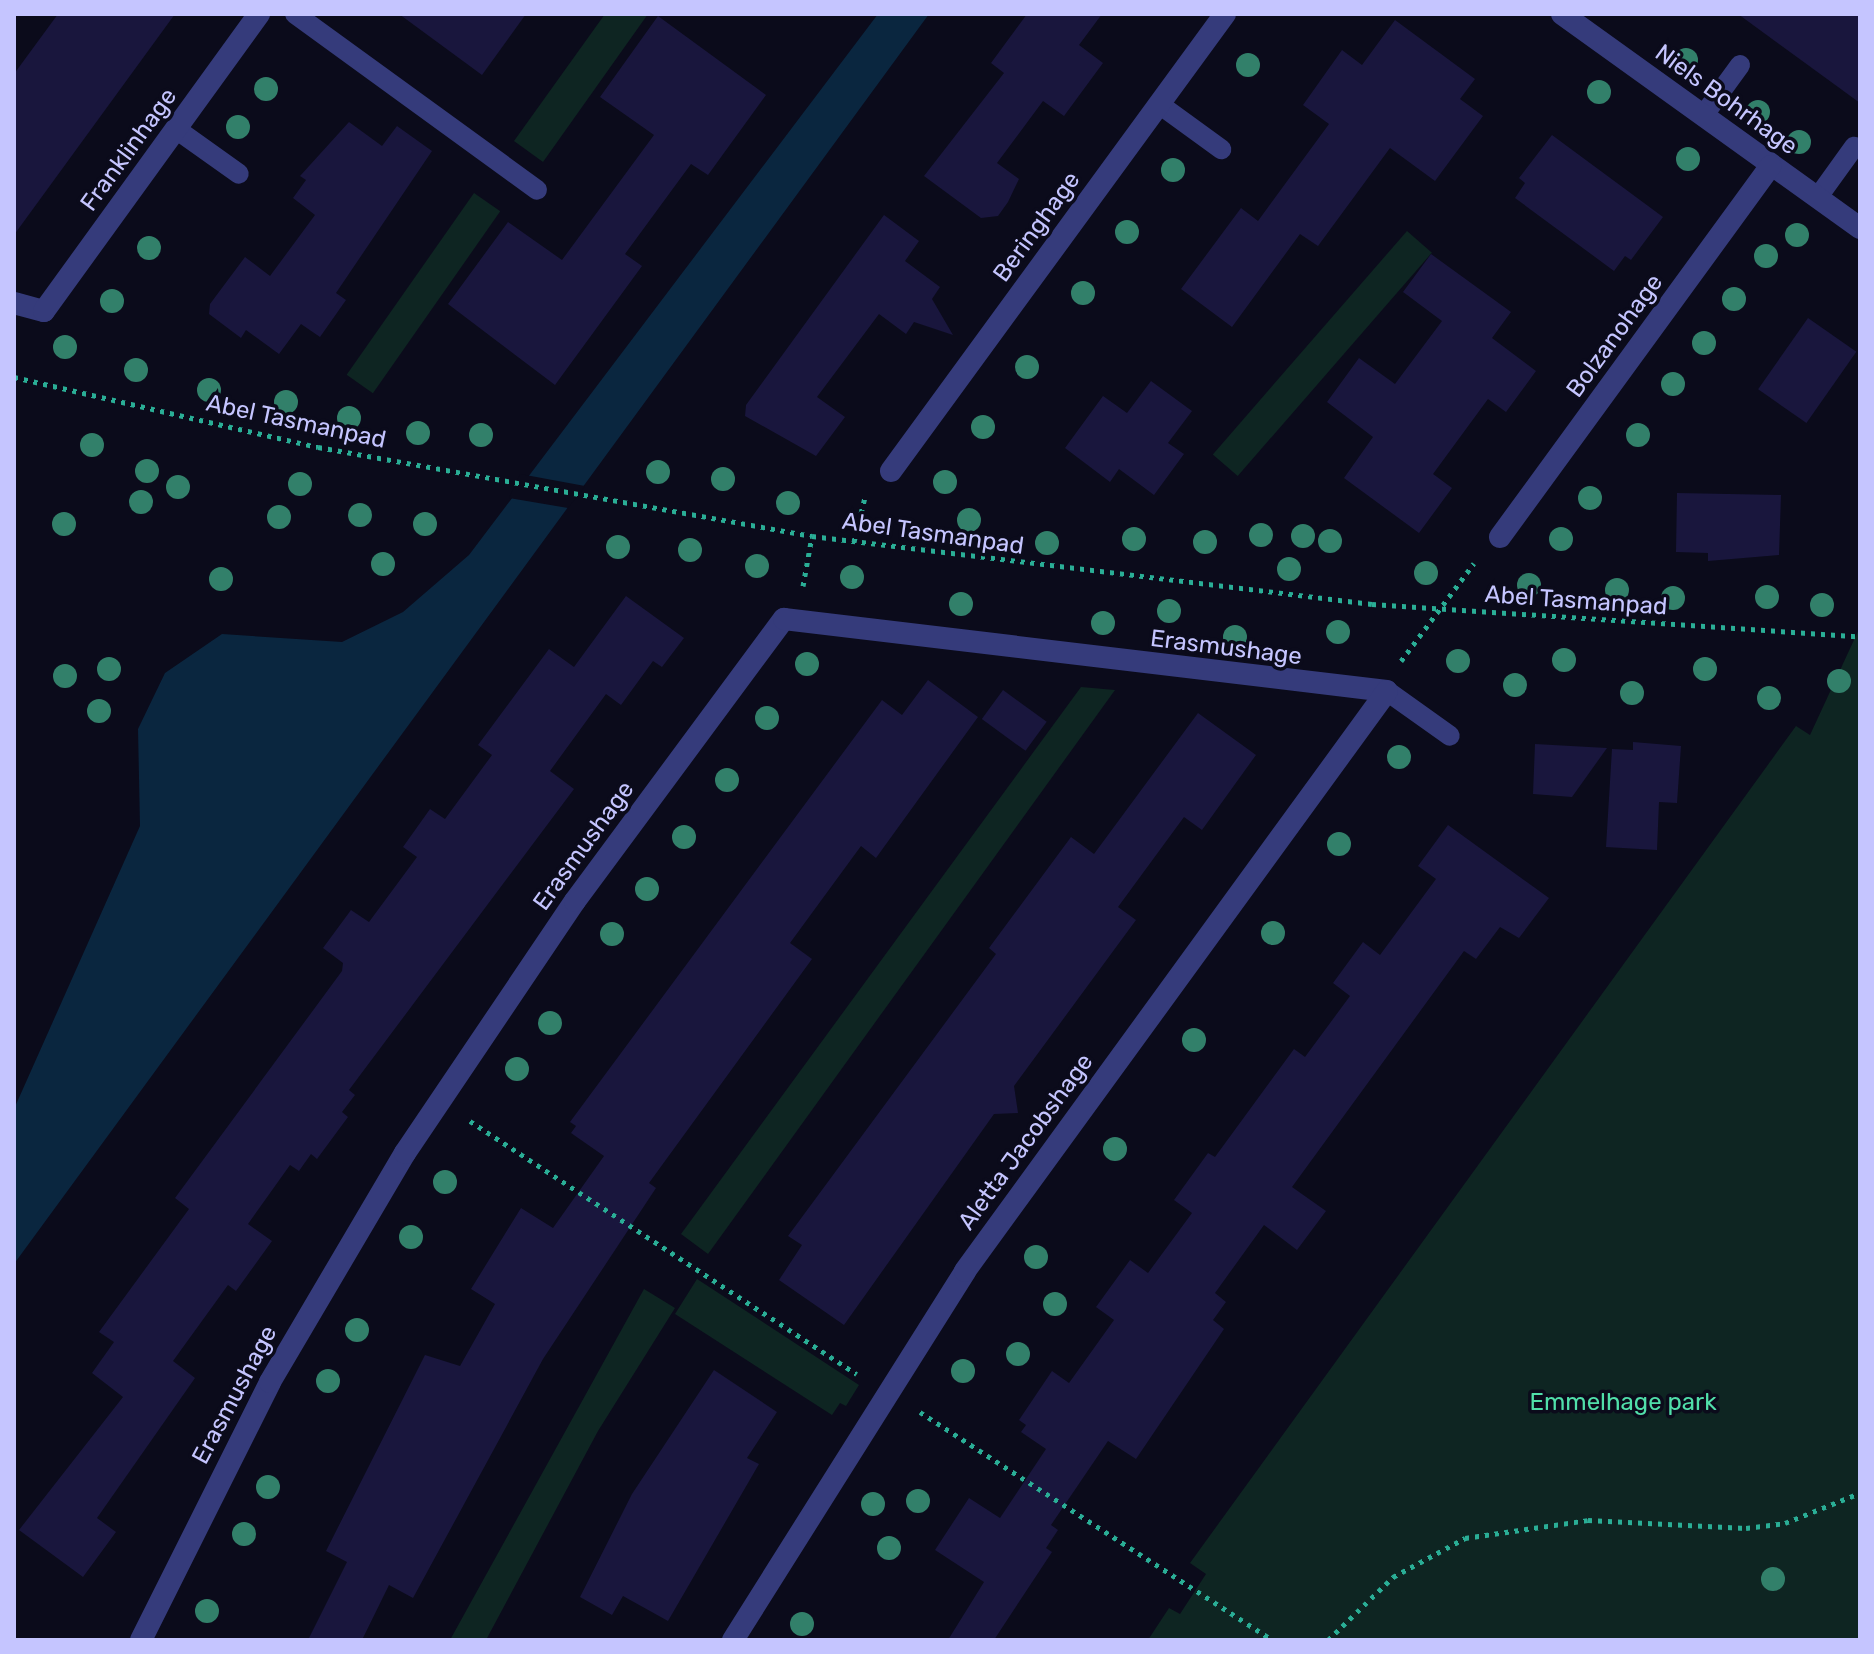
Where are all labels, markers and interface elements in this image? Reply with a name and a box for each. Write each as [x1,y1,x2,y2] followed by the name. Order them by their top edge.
[1649,39,1803,161] street label: Niels Bohrhage
[75,83,183,217] street label: Franklinhage
[987,166,1087,288] street label: Beringhage
[1561,269,1669,403] street label: Bolzanohage
[203,389,389,455] street label: Abel Tasmanpad
[840,507,1026,561] street label: Abel Tasmanpad
[1483,580,1669,622] street label: Abel Tasmanpad
[1149,624,1303,672] street label: Erasmushage
[527,776,641,916] street label: Erasmushage
[952,1048,1100,1236] street label: Aletta Jacobshage
[186,1321,284,1469] street label: Erasmushage
[1529,1389,1717,1417] park label: Emmelhage park

